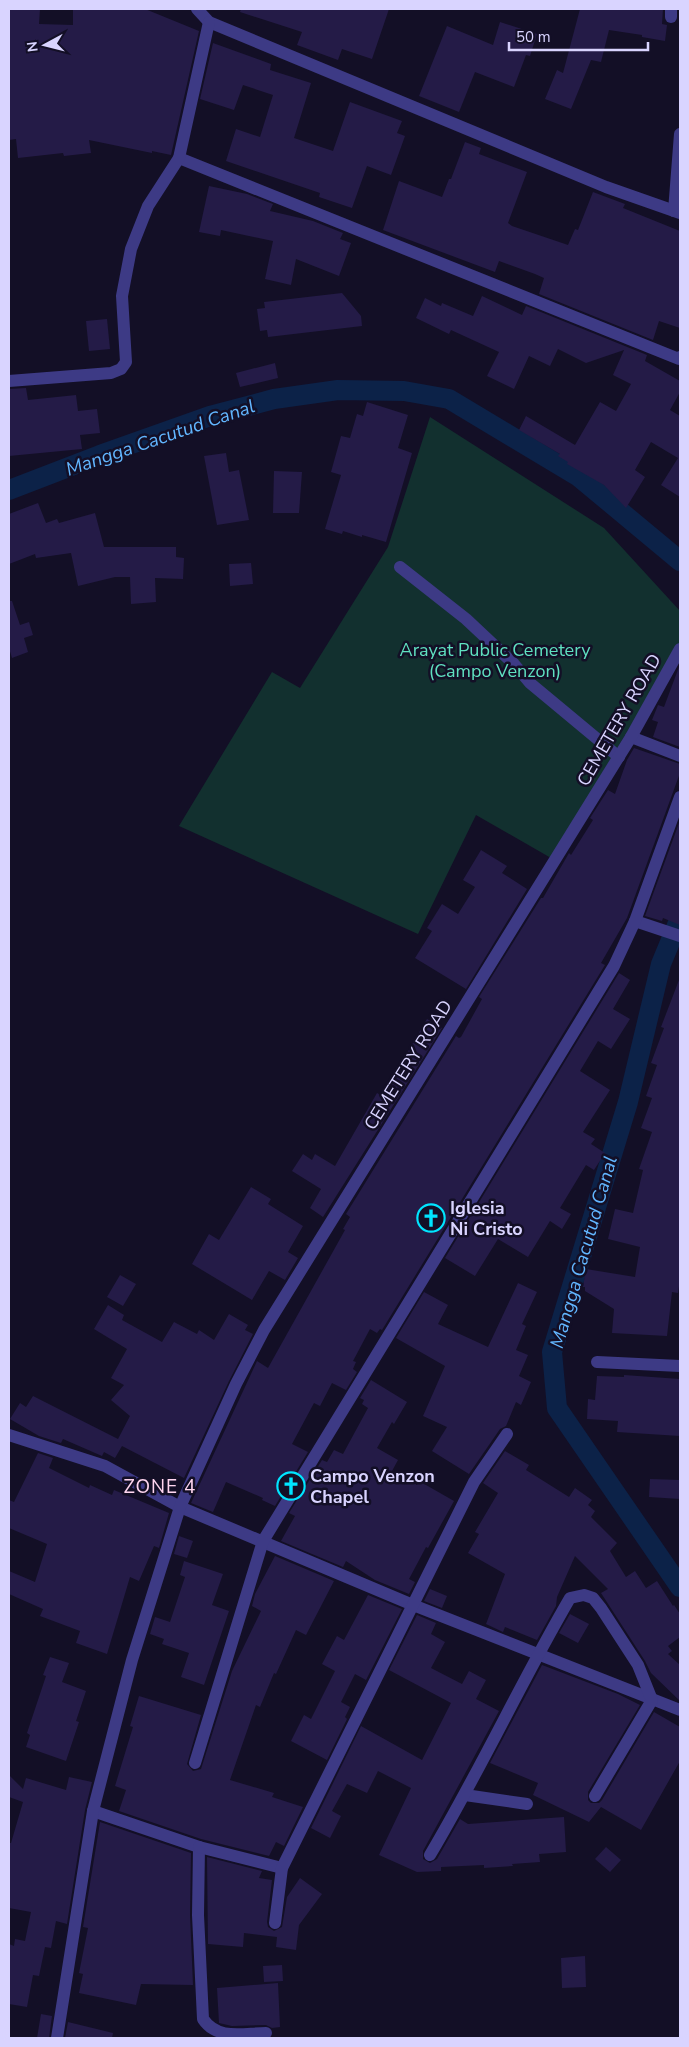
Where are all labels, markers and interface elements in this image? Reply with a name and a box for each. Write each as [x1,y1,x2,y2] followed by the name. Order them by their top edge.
[20,20,70,70] north arrow
[509,20,648,52] scale bar
[516,27,551,47] text: 50 m
[23,40,43,53] text: N
[62,393,258,483] water label: Mangga Cacutud Canal
[400,638,591,683] park label: Arayat Public Cemetery (Campo Venzon)
[571,650,667,790] street label: CEMETERY ROAD
[358,996,458,1134] street label: CEMETERY ROAD
[544,1153,624,1351] water label: Mangga Cacutud Canal
[450,1196,523,1241] place label: Iglesia Ni Cristo
[416,1203,446,1233] church icon: Iglesia Ni Cristo
[310,1464,435,1509] place label: Campo Venzon Chapel
[276,1471,306,1501] church icon: Campo Venzon Chapel
[124,1474,196,1500] district label: ZONE 4

